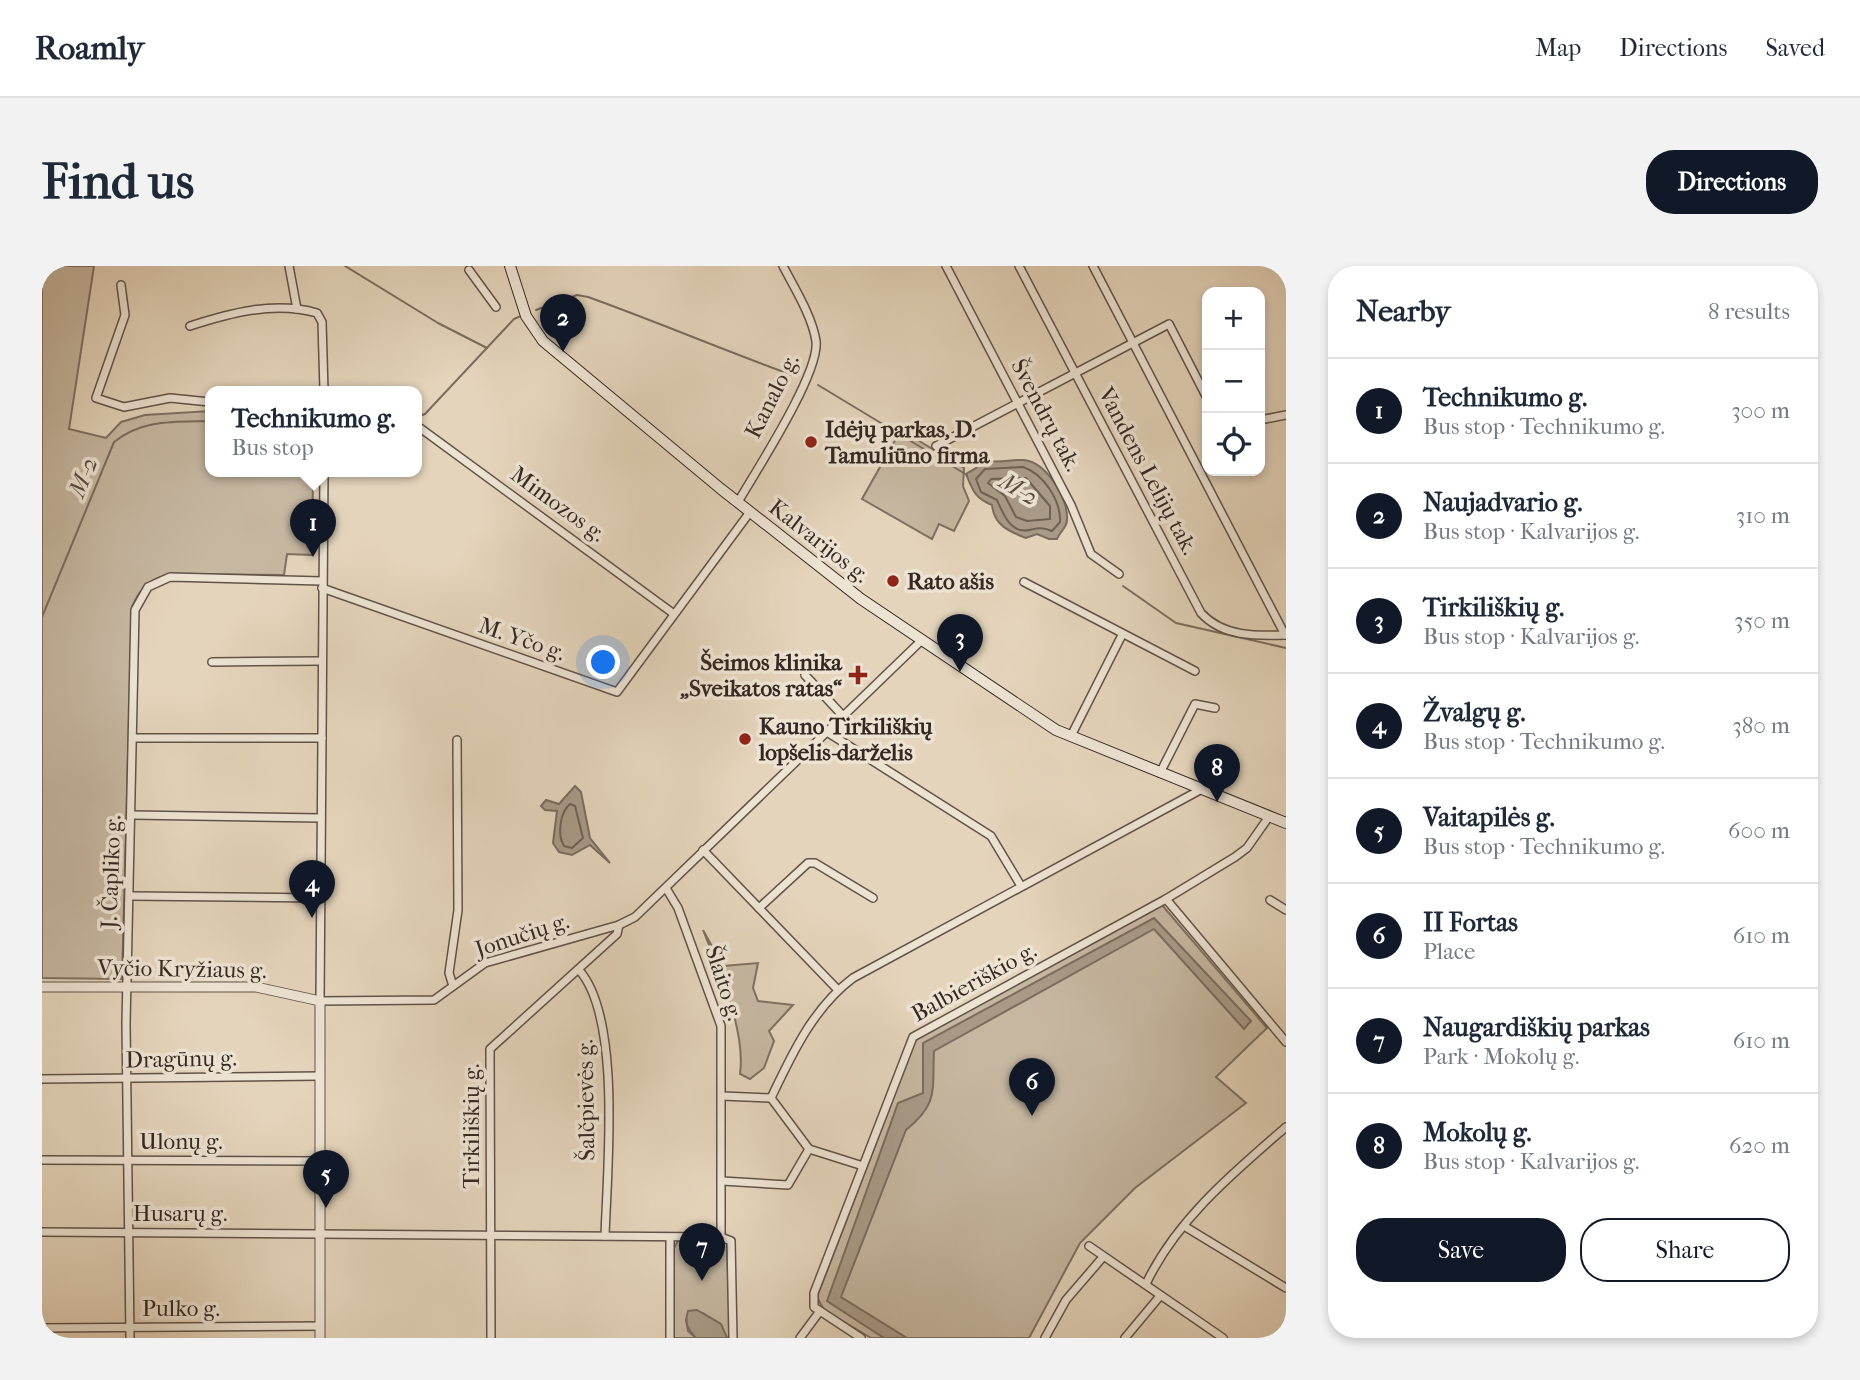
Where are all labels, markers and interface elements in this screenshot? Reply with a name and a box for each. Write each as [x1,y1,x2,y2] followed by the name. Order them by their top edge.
[35,29,144,68] text: Roamly
[1535,34,1581,62] text: Map
[1619,34,1727,62] text: Directions
[1765,34,1825,62] text: Saved
[1646,150,1818,214] button: Directions
[42,153,194,211] text: Find us
[1202,287,1265,476] map controls
[1202,287,1265,350] button: +
[540,294,586,352] pin: 2
[1356,294,1451,329] text: Nearby
[1708,298,1790,325] text: 8 results
[739,349,805,443] street label: Kanalo g.
[1202,350,1265,413] button: −
[1005,354,1087,476] street label: Švendrų tak.
[1092,382,1204,559] street label: Vandens Lelijų tak.
[1423,382,1587,413] text: Technikumo g.
[205,386,422,477] popup
[1375,397,1383,424] text: 1
[1731,397,1790,424] text: 300 m
[231,403,396,434] text: Technikumo g.
[1202,413,1265,476] button: locate
[1423,413,1665,440] text: Bus stop · Technikumo g.
[824,416,991,469] place label: Idėjų parkas, D. Tamuliūno firma
[231,434,314,461] text: Bus stop
[803,434,819,450] marker: Idėjų parkas, D. Tamuliūno firma
[62,453,104,503] water label: M-2
[505,461,611,547] street label: Mimozos g.
[993,466,1043,511] water label: M-2
[1423,487,1582,518] text: Naujadvario g.
[764,494,874,588] street label: Kalvarijos g.
[290,499,336,557] pin: 1
[1373,502,1385,529] text: 2
[1736,502,1790,529] text: 310 m
[1423,518,1639,545] text: Bus stop · Kalvarijos g.
[907,568,994,595] place label: Rato ašis
[885,573,901,589] marker: Rato ašis
[1423,592,1564,623] text: Tirkiliškių g.
[1374,607,1384,634] text: 3
[1734,607,1790,634] text: 350 m
[475,612,569,666] street label: M. Yčo g.
[937,614,983,672] pin: 3
[1423,623,1639,650] text: Bus stop · Kalvarijos g.
[586,645,620,679] your location
[679,648,843,702] place label: Šeimos klinika „Sveikatos ratas“
[848,665,868,685] marker: Šeimos klinika „Sveikatos ratas“
[1423,697,1525,728] text: Žvalgų g.
[1372,712,1386,739] text: 4
[1732,712,1790,739] text: 380 m
[758,713,934,766] place label: Kauno Tirkiliškių lopšelis-darželis
[1423,728,1665,755] text: Bus stop · Technikumo g.
[737,731,753,747] marker: Kauno Tirkiliškių lopšelis-darželis
[1194,744,1240,802] pin: 8
[1423,802,1555,833] text: Vaitapilės g.
[95,815,126,931] street label: J. Čapliko g.
[1374,817,1384,844] text: 5
[1728,817,1790,844] text: 600 m
[1423,833,1665,860] text: Bus stop · Technikumo g.
[289,860,335,918] pin: 4
[470,907,572,963] street label: Jonučių g.
[1423,907,1518,938] text: II Fortas
[1373,922,1385,949] text: 6
[1733,922,1790,949] text: 610 m
[907,937,1041,1027] street label: Balbieriškio g.
[1423,938,1475,965] text: Place
[699,942,749,1024] street label: Šlaito g.
[96,954,267,984] street label: Vyčio Kryžiaus g.
[1423,1012,1650,1043] text: Naugardiškių parkas
[1373,1027,1385,1054] text: 7
[1733,1027,1790,1054] text: 610 m
[571,1039,601,1161] street label: Šalčpievės g.
[1423,1043,1579,1070] text: Park · Mokolų g.
[125,1045,237,1073] street label: Dragūnų g.
[1009,1058,1055,1116] pin: 6
[458,1064,485,1188] street label: Tirkiliškių g.
[1423,1117,1532,1148] text: Mokolų g.
[139,1128,223,1155] street label: Ulonų g.
[1373,1132,1385,1159] text: 8
[1729,1132,1790,1159] text: 620 m
[1423,1148,1639,1175] text: Bus stop · Kalvarijos g.
[303,1150,349,1208] pin: 5
[133,1200,227,1227] street label: Husarų g.
[1356,1218,1566,1282] button: Save
[1580,1218,1790,1282] button: Share
[679,1223,725,1281] pin: 7
[142,1295,220,1322] street label: Pulko g.

